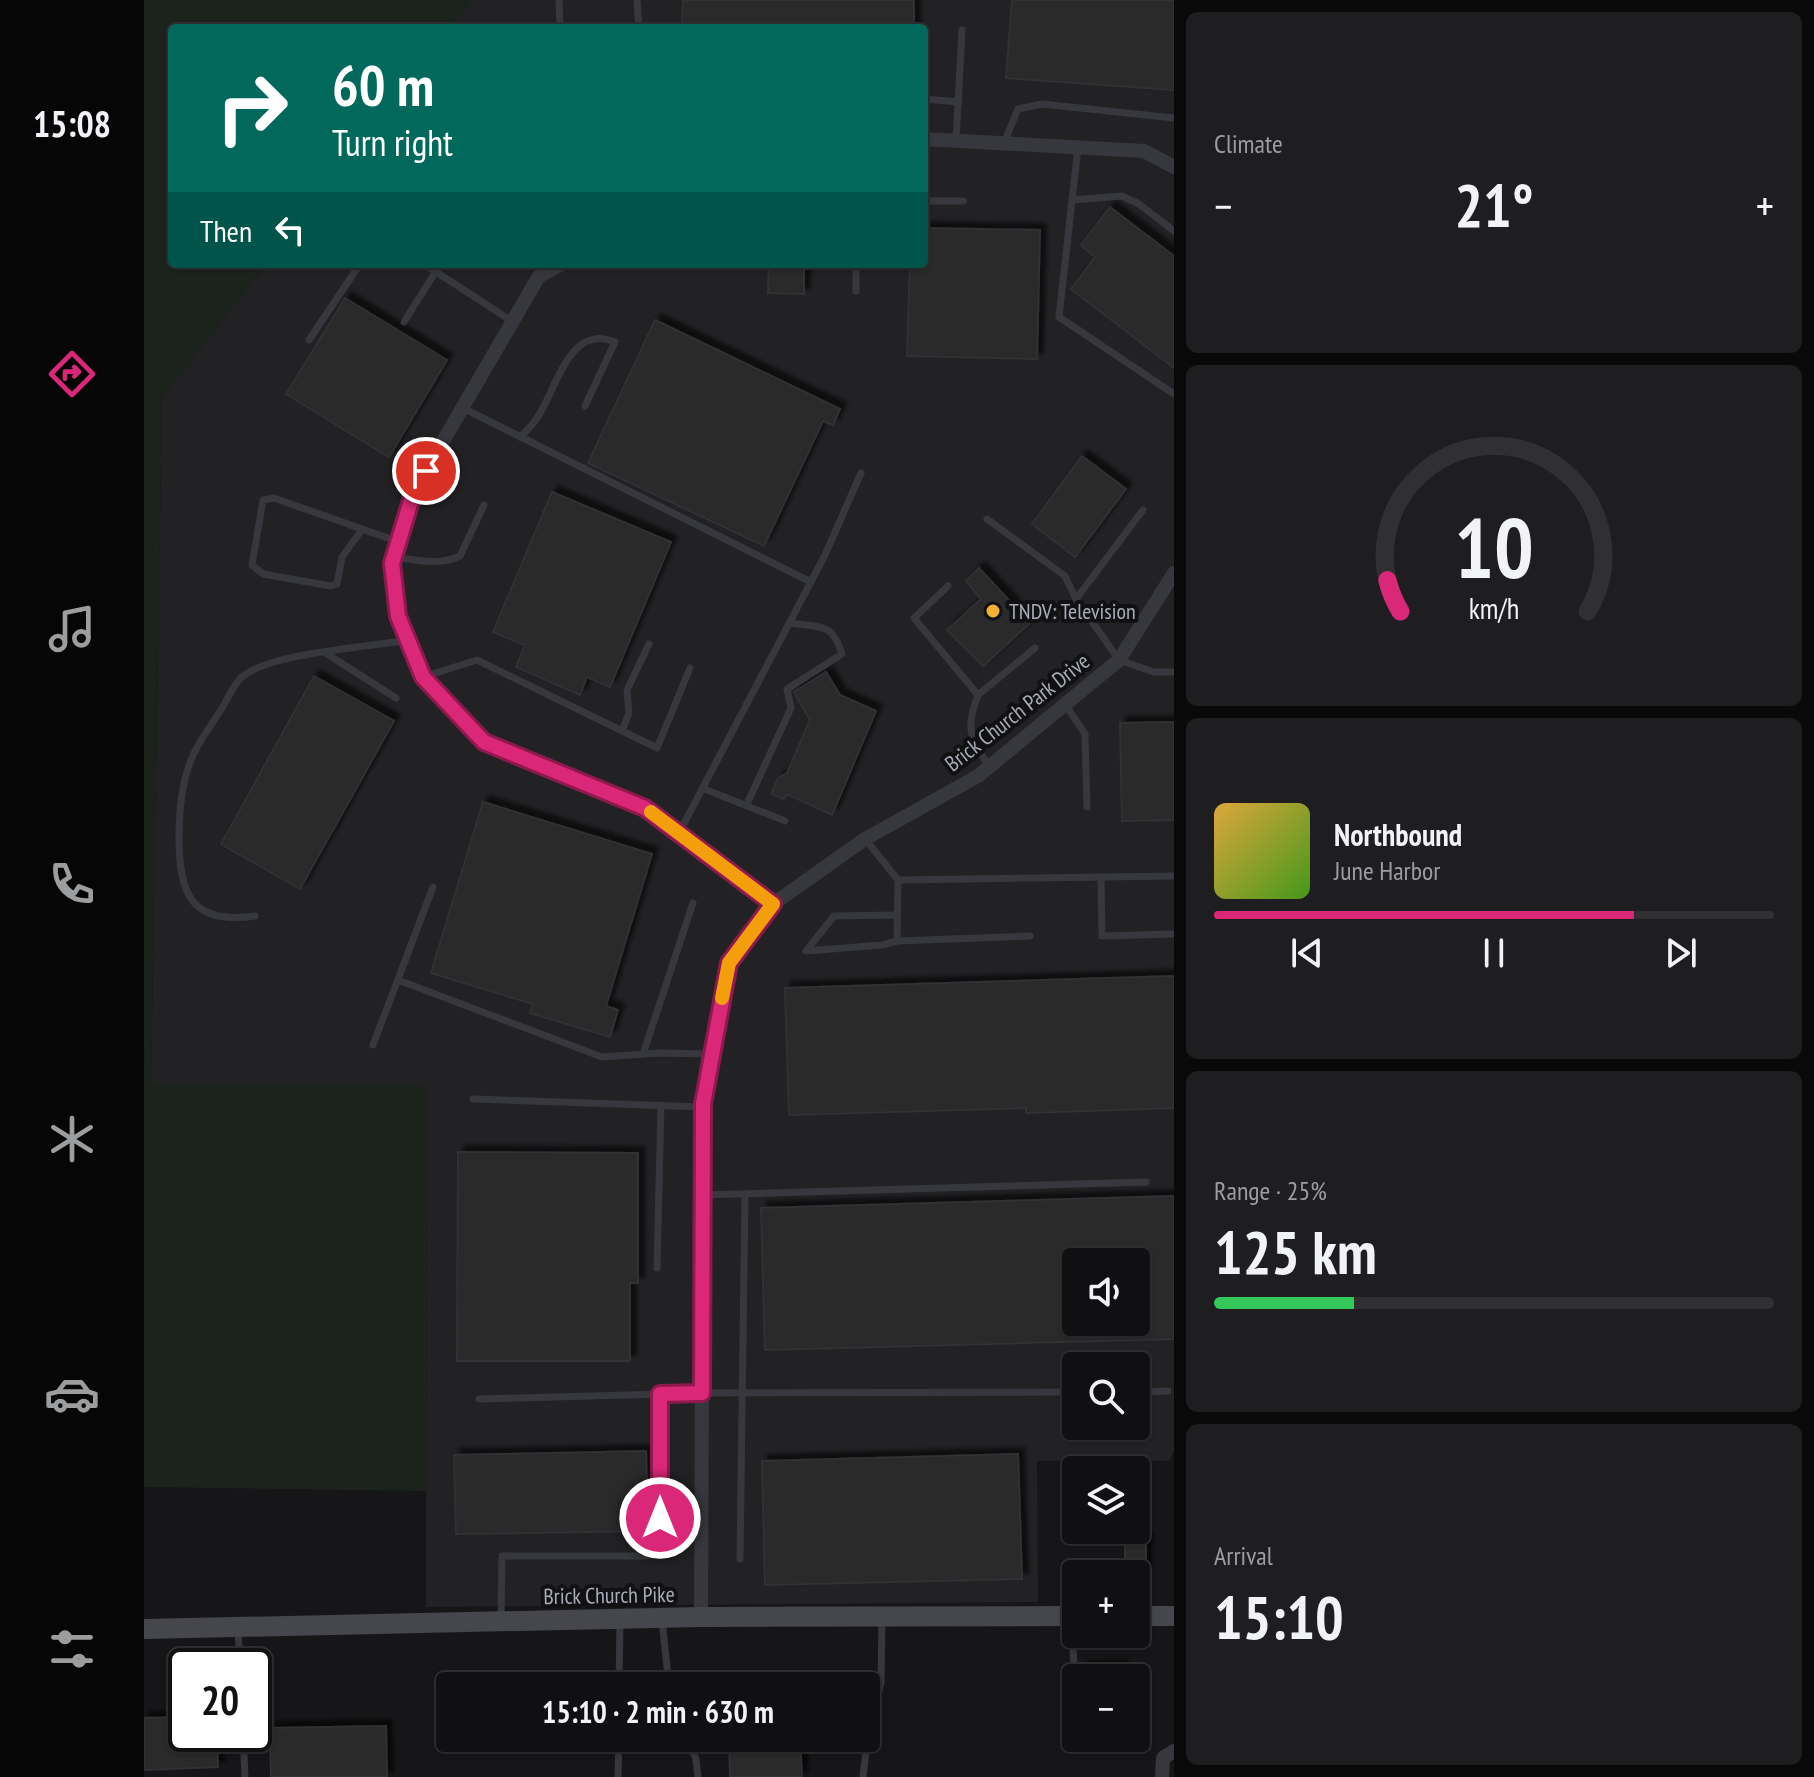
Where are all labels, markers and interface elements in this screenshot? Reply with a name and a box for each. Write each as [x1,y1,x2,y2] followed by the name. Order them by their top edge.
[332,49,434,121] text: 60 m
[200,56,304,160] icon: right
[33,100,111,147] text: 15:08
[332,119,453,166] text: Turn right
[1214,127,1283,160] text: Climate
[1454,166,1534,244] text: 21°
[1214,177,1232,234] text: −
[1756,177,1774,234] text: +
[268,208,312,252] icon: left
[200,211,252,250] text: Then
[44,346,100,402] icon: directions
[392,437,460,505] pin
[404,449,448,493] icon: arrive
[1454,492,1534,600] text: 10
[1469,590,1519,627] text: km/h
[1009,597,1136,625] place label: TNDV: Television
[44,601,100,657] icon: music
[984,602,1002,620] marker: TNDV: Television
[939,647,1095,777] street label: Brick Church Park Drive
[1334,815,1462,854] text: Northbound
[1334,854,1440,887] text: June Harbor
[44,856,100,912] icon: phone
[1285,931,1329,975] icon: previous
[1472,931,1516,975] icon: pause
[1659,931,1703,975] icon: next
[44,1111,100,1167] icon: climate
[1214,1174,1327,1207] text: Range · 25%
[1214,1213,1377,1291] text: 125 km
[1062,1248,1150,1752] map controls
[1062,1248,1150,1336] button: sound
[1062,1352,1150,1440] button: search
[44,1366,100,1422] icon: car
[1062,1456,1150,1544] button: layers
[618,1476,702,1560] position arrow
[1214,1539,1273,1572] text: Arrival
[1062,1560,1150,1648] button: +
[1214,1578,1344,1656] text: 15:10
[543,1580,675,1610] street label: Brick Church Pike
[44,1621,100,1677] icon: filters
[168,1648,272,1752] speed limit sign: 20
[1062,1664,1150,1752] button: −
[542,1692,774,1731] text: 15:10 · 2 min · 630 m

